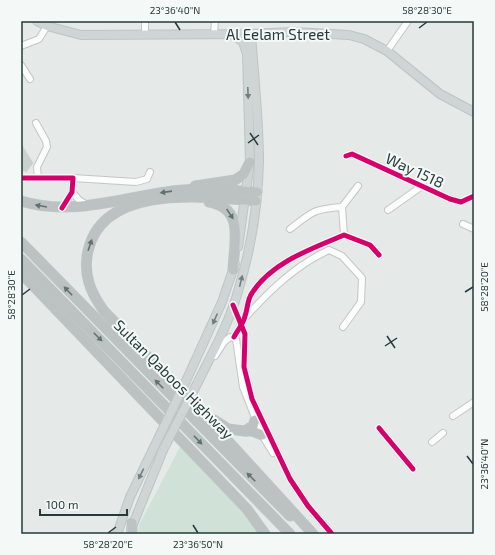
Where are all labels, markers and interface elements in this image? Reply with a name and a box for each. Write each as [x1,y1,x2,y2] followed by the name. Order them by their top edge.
[150,4,200,16] text: 23°36'40"N
[402,4,452,16] text: 58°28'30"E
[226,25,330,43] street label: Al Eelam Street
[245,87,252,99] one-way arrow
[383,149,447,191] street label: Way 1518
[160,189,172,195] one-way arrow
[35,203,48,209] one-way arrow
[226,208,234,219] one-way arrow
[88,239,94,251] one-way arrow
[478,262,490,312] text: 58°28'20"E
[5,270,17,320] text: 58°28'30"E
[238,275,244,287] one-way arrow
[64,286,73,296] one-way arrow
[212,313,218,325] one-way arrow
[110,316,237,443] street label: Sultan Qaboos Highway
[93,332,103,342] one-way arrow
[154,379,164,389] one-way arrow
[193,435,203,445] one-way arrow
[478,439,490,489] text: 23°36'40"N
[138,469,144,480] one-way arrow
[246,472,256,482] one-way arrow
[40,491,127,517] scale bar
[46,497,78,511] text: 100 m
[83,538,133,550] text: 58°28'20"E
[173,538,223,550] text: 23°36'50"N

